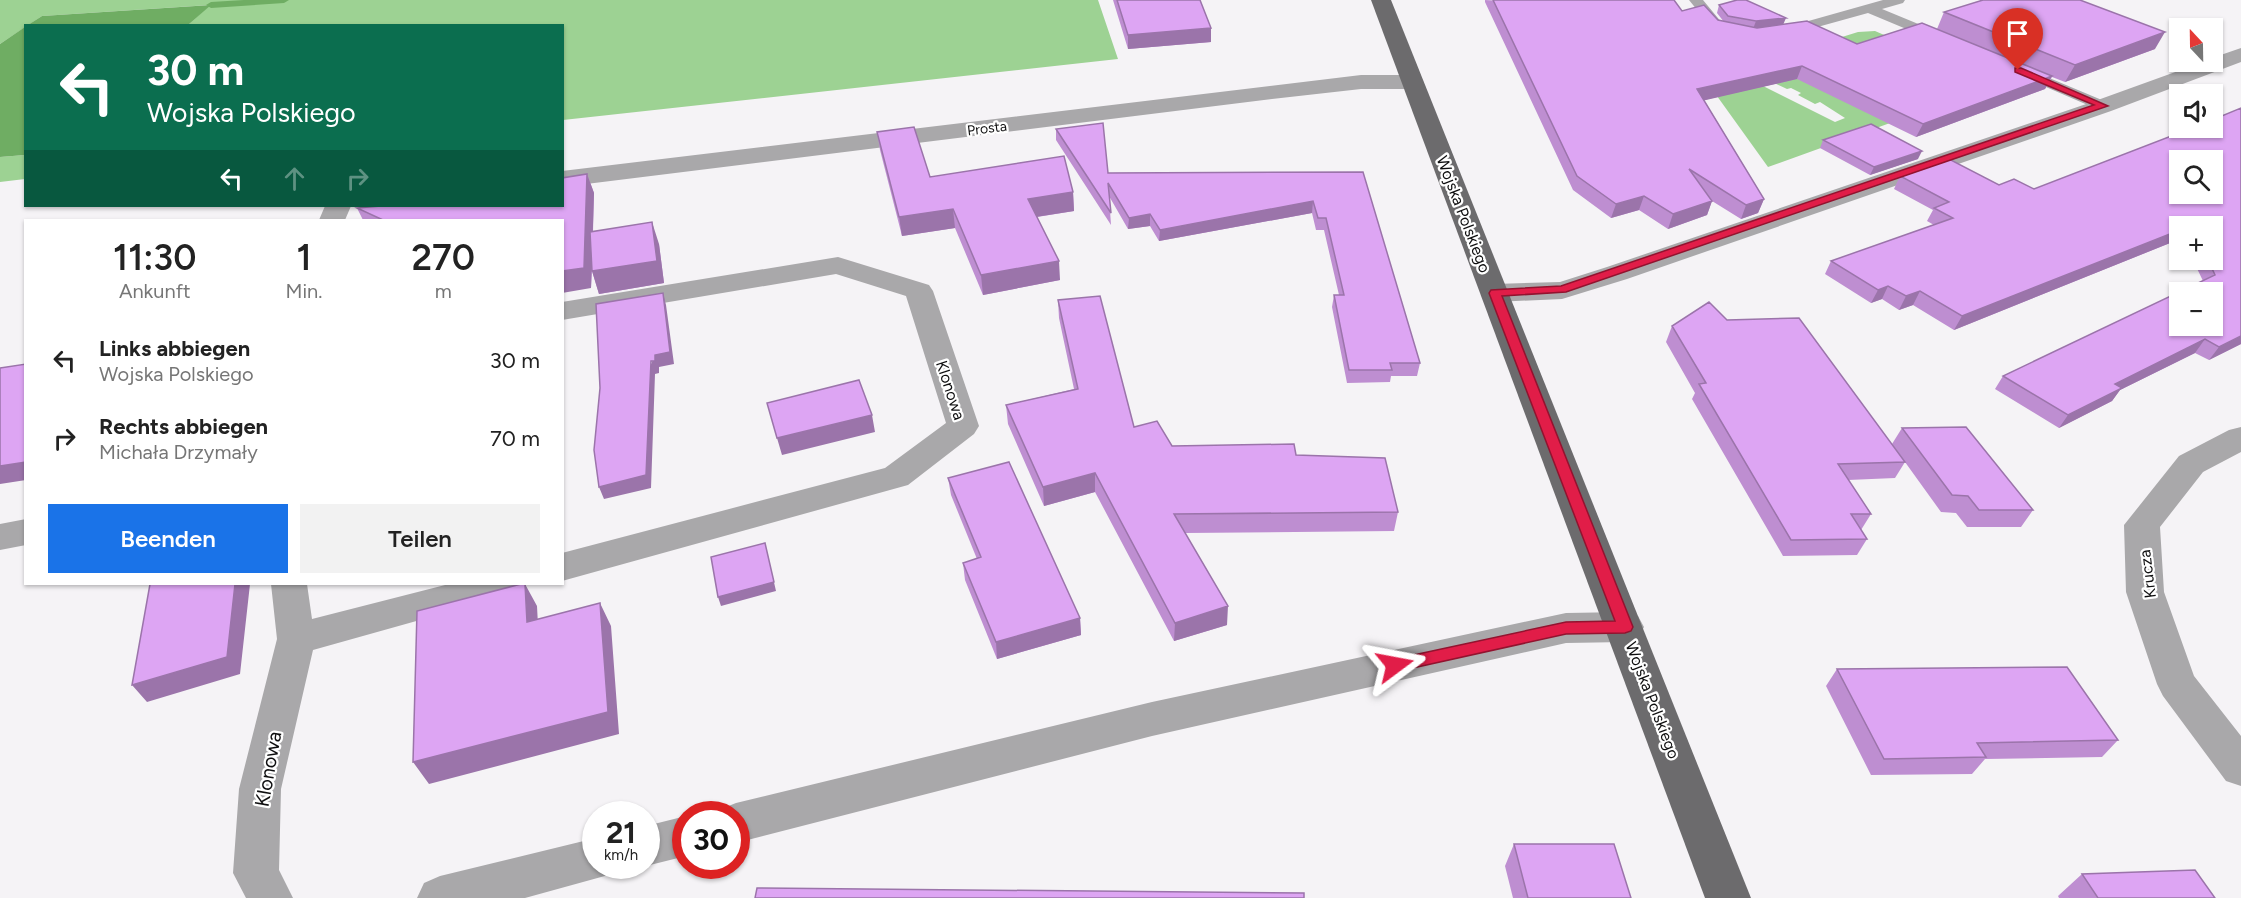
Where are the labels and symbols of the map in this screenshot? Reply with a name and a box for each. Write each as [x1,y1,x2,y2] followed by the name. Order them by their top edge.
[1992,8,2043,70] pin
[2169,18,2223,72] north arrow
[966,118,1008,139] street label: Prosta
[1432,153,1495,275] street label: Wojska Polskiego
[932,358,969,422] street label: Klonowa
[2135,549,2160,599] street label: Krucza
[1363,633,1427,697] position arrow
[1621,639,1684,761] street label: Wojska Polskiego
[250,729,286,809] street label: Klonowa
[672,801,750,879] speed limit sign: 30

